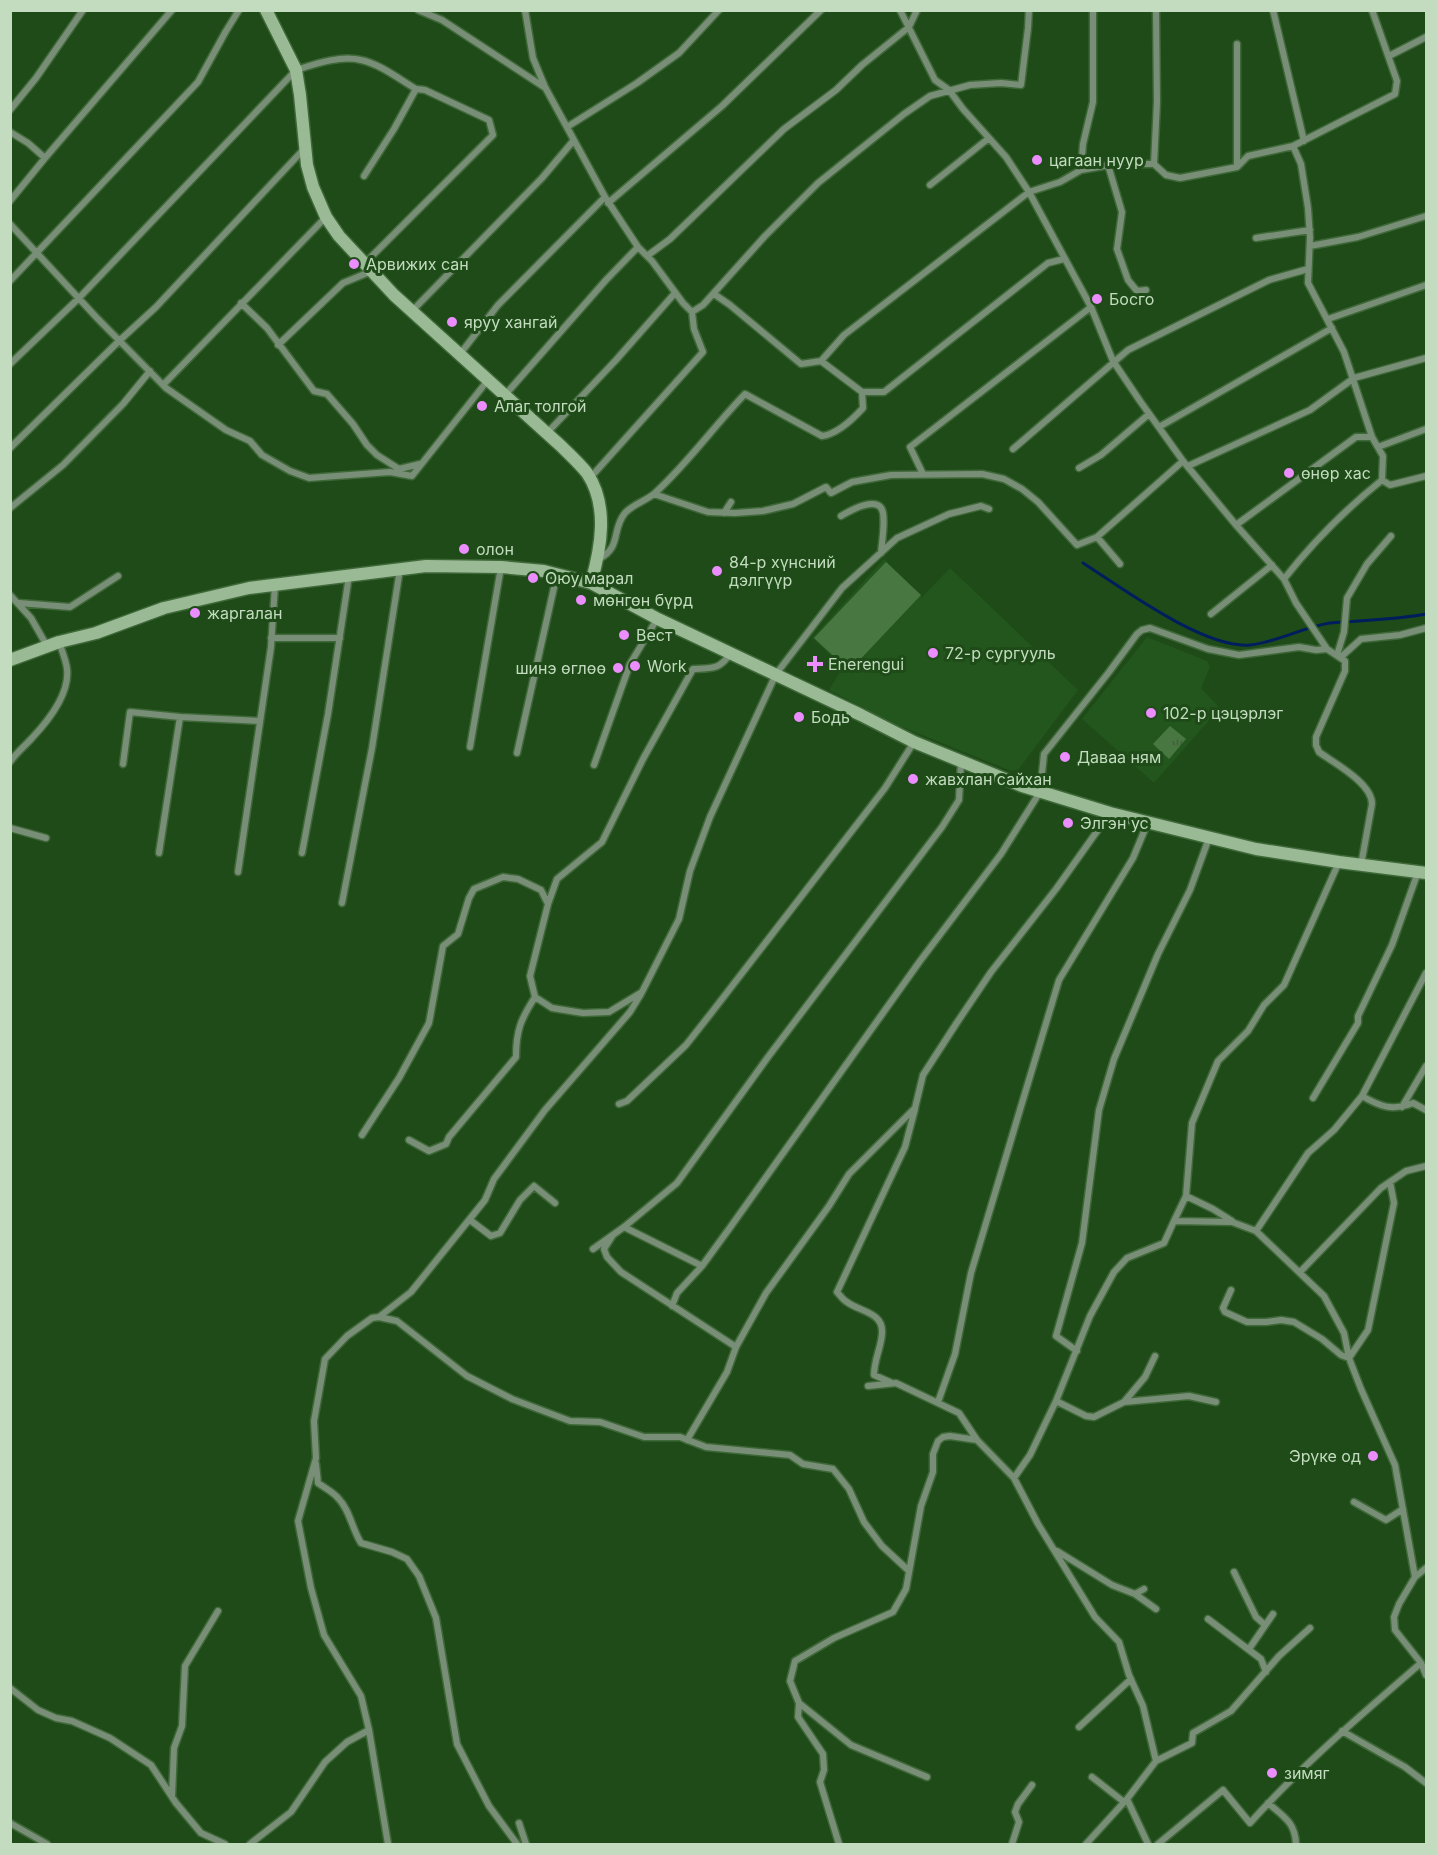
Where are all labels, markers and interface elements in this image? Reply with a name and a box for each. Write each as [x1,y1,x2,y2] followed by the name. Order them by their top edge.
[1049,150,1144,170] place label: цагаан нуур
[1030,153,1044,167] marker: цагаан нуур
[366,254,469,274] place label: Арвижих сан
[347,257,361,271] marker: Арвижих сан
[1109,289,1154,309] place label: Босго
[1090,292,1104,306] marker: Босго
[464,312,557,332] place label: яруу хангай
[445,315,459,329] marker: яруу хангай
[494,396,586,416] place label: Алаг толгой
[475,399,489,413] marker: Алаг толгой
[1301,463,1371,483] place label: өнөр хас
[1282,466,1296,480] marker: өнөр хас
[476,539,514,559] place label: олон
[457,542,471,556] marker: олон
[729,552,836,590] place label: 84-р хүнсний дэлгүүр
[710,564,724,578] marker: 84-р хүнсний дэлгүүр
[545,568,633,588] place label: Оюу марал
[526,571,540,585] marker: Оюу марал
[593,590,693,610] place label: мөнгөн бүрд
[574,593,588,607] marker: мөнгөн бүрд
[207,603,282,623] place label: жаргалан
[188,606,202,620] marker: жаргалан
[636,625,673,645] place label: Вест
[617,628,631,642] marker: Вест
[945,643,1056,663] place label: 72-р сургууль
[926,646,940,660] marker: 72-р сургууль
[828,654,904,674] place label: Enerengui
[806,655,824,673] marker: Enerengui
[647,656,687,676] place label: Work
[515,658,606,678] place label: шинэ өглөө
[628,659,642,673] marker: Work
[611,661,625,675] marker: шинэ өглөө
[1163,703,1283,723] place label: 102-р цэцэрлэг
[1144,706,1158,720] marker: 102-р цэцэрлэг
[811,707,850,727] place label: Бодь
[792,710,806,724] marker: Бодь
[1077,747,1161,767] place label: Даваа ням
[1058,750,1072,764] marker: Даваа ням
[925,769,1052,789] place label: жавхлан сайхан
[906,772,920,786] marker: жавхлан сайхан
[1080,813,1149,833] place label: Элгэн ус
[1061,816,1075,830] marker: Элгэн ус
[1289,1446,1361,1466] place label: Эрүке од
[1366,1449,1380,1463] marker: Эрүке од
[1284,1763,1330,1783] place label: зимяг
[1265,1766,1279,1780] marker: зимяг

